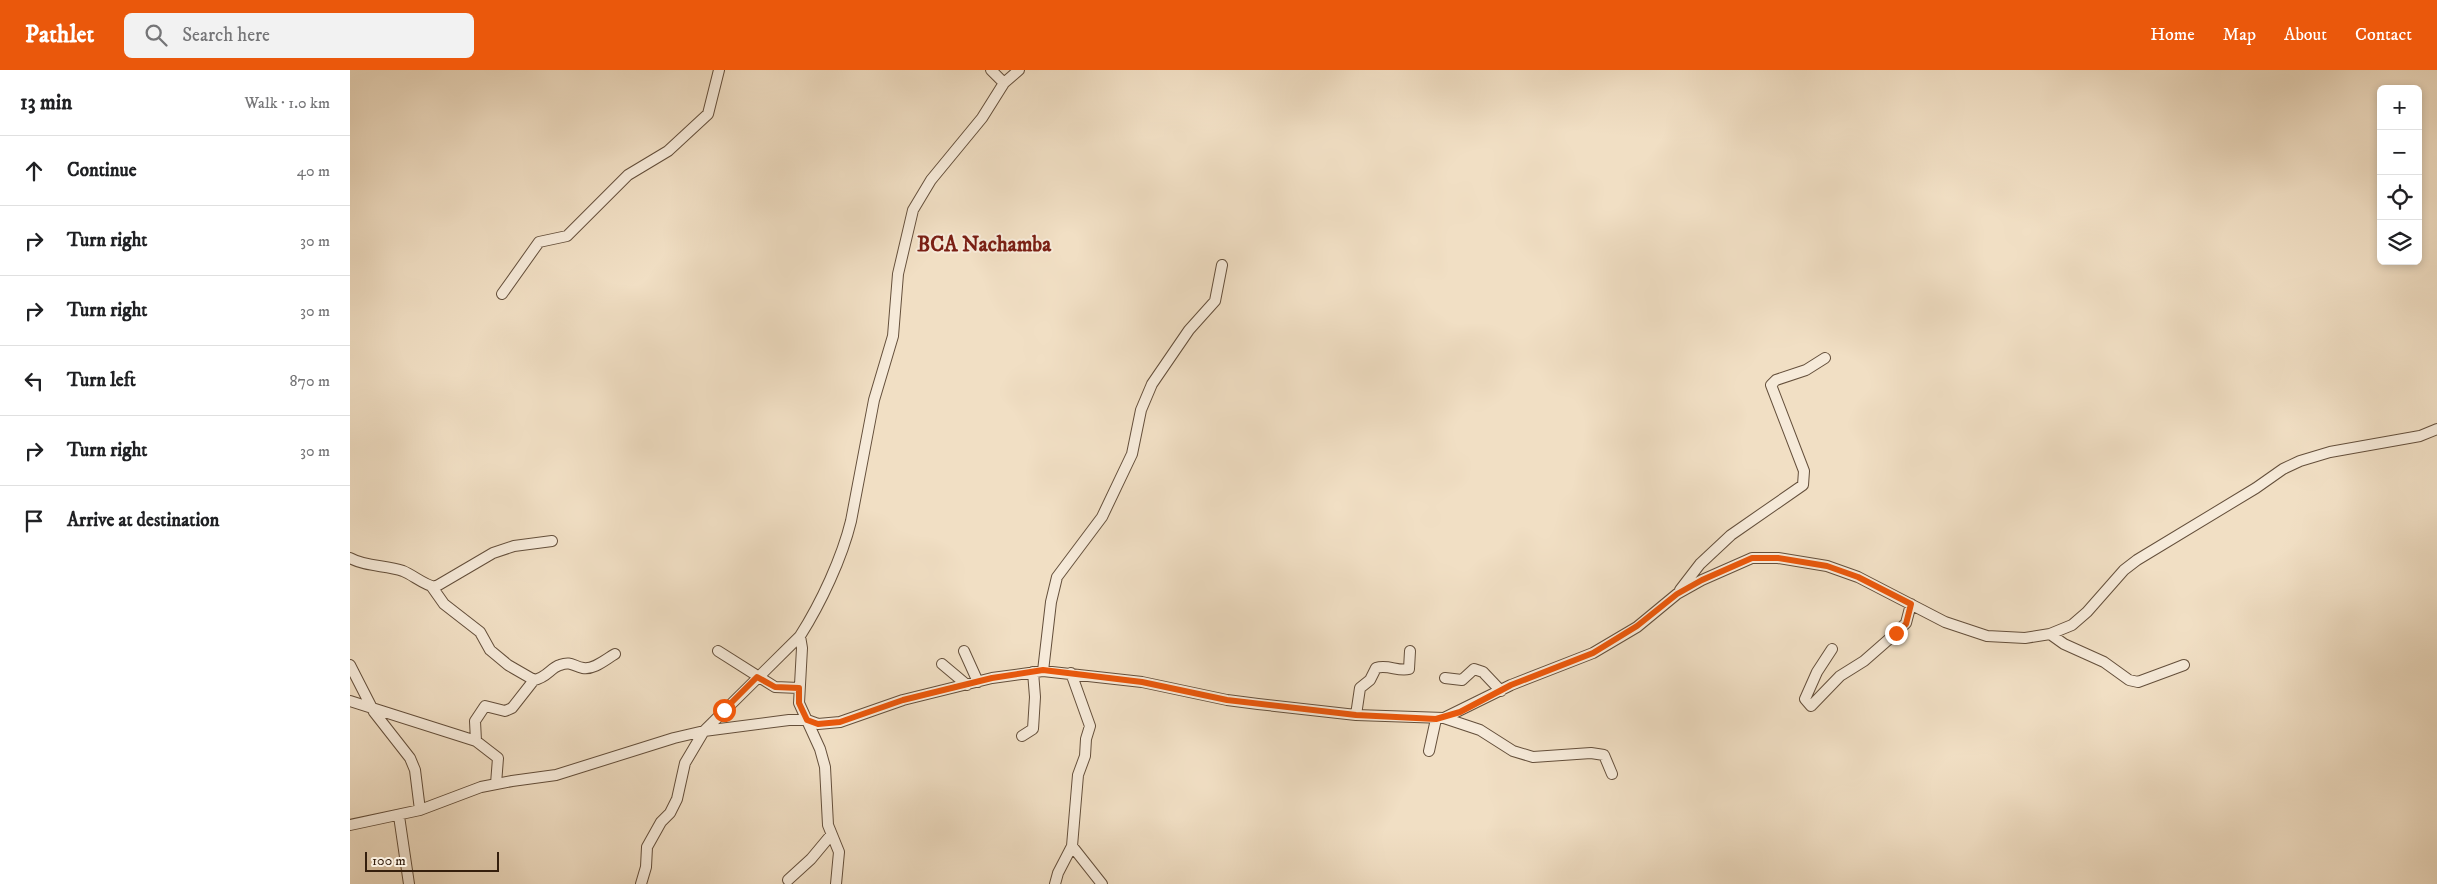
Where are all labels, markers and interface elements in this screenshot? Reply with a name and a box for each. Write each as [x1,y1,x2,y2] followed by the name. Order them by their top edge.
[124,13,474,58] search box
[25,20,94,50] text: Pathlet
[142,21,170,49] icon: search
[182,24,270,47] text: Search here
[2150,24,2195,46] text: Home
[2223,24,2256,46] text: Map
[2284,24,2327,46] text: About
[2355,24,2412,46] text: Contact
[2377,85,2422,265] map controls
[2377,85,2422,130] button: +
[20,90,72,116] text: 13 min
[244,93,330,113] text: Walk · 1.0 km
[2377,130,2422,175] button: −
[20,157,48,185] icon: ahead
[67,159,137,182] text: Continue
[297,161,330,181] text: 40 m
[2377,175,2422,220] button: locate
[2377,220,2422,265] button: layers
[20,227,48,255] icon: right
[67,229,147,252] text: Turn right
[300,231,330,251] text: 30 m
[917,232,1052,258] district label: BCA Nachamba
[20,297,48,325] icon: right
[67,299,147,322] text: Turn right
[300,301,330,321] text: 30 m
[20,367,48,395] icon: left
[67,369,136,392] text: Turn left
[290,371,330,391] text: 870 m
[20,437,48,465] icon: right
[67,439,147,462] text: Turn right
[300,441,330,461] text: 30 m
[20,507,48,535] icon: arrive
[67,509,219,532] text: Arrive at destination
[1885,622,1908,645] route end
[713,699,736,722] route start
[365,849,499,872] scale bar
[372,852,406,870] text: 100 m

